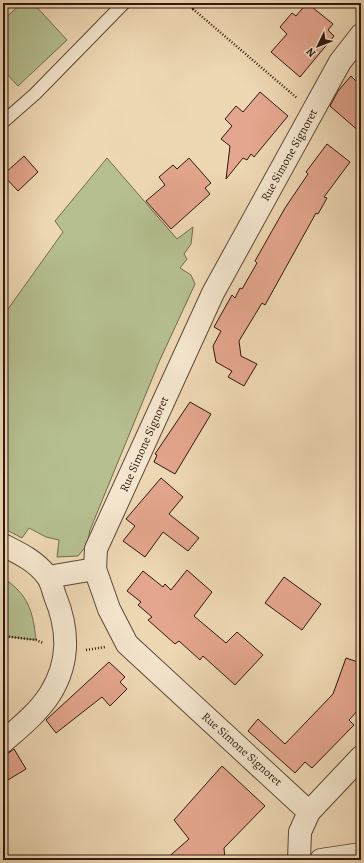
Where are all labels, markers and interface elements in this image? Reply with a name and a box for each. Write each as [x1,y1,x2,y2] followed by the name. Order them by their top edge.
[298,26,338,66] north arrow
[303,44,319,61] text: N
[257,106,321,204] street label: Rue Simone Signoret
[116,394,172,494] street label: Rue Simone Signoret
[198,709,286,789] street label: Rue Simone Signoret

